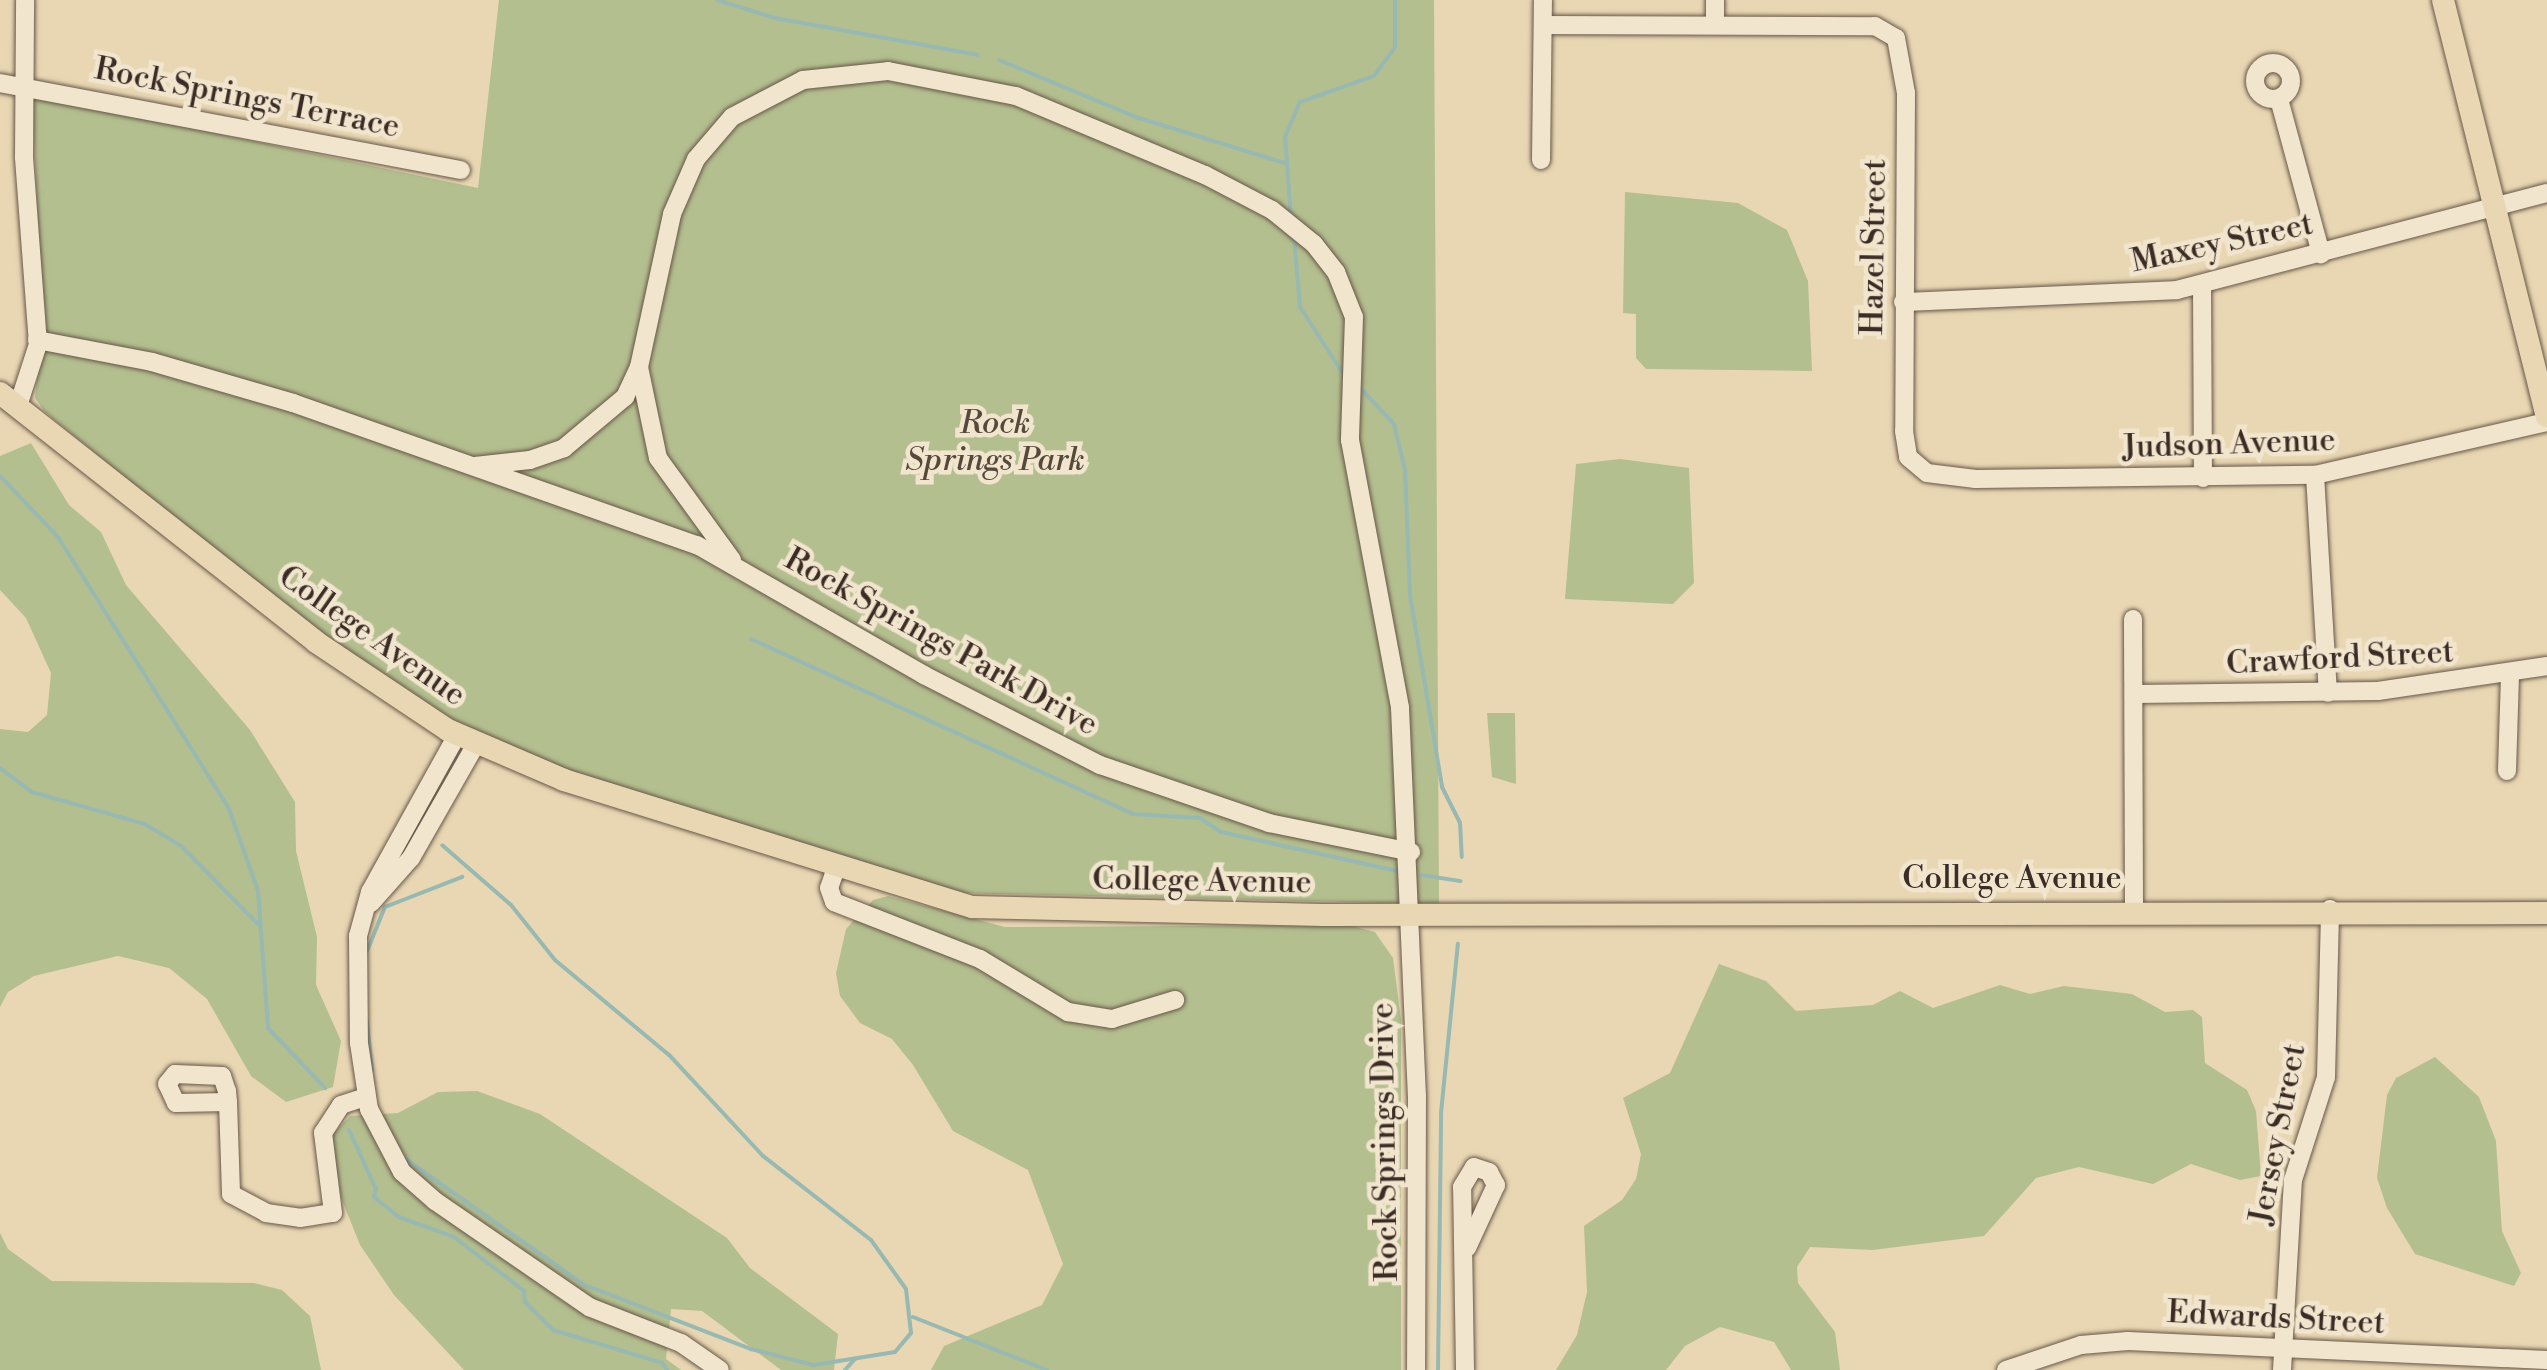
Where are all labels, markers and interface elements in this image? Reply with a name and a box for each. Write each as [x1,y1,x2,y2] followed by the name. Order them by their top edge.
[91,50,403,146] street label: Rock Springs Terrace
[1853,159,1895,335] street label: Hazel Street
[2127,205,2317,281] street label: Maxey Street
[905,405,1085,480] park label: Rock Springs Park
[2122,421,2336,467] street label: Judson Avenue
[778,540,1104,744] street label: Rock Springs Park Drive
[271,557,473,715] street label: College Avenue
[2225,633,2455,683] street label: Crawford Street
[1902,859,2122,897] street label: College Avenue
[1092,860,1312,902] street label: College Avenue
[1363,1002,1407,1282] street label: Rock Springs Drive
[2242,1041,2314,1227] street label: Jersey Street
[2166,1293,2386,1343] street label: Edwards Street

